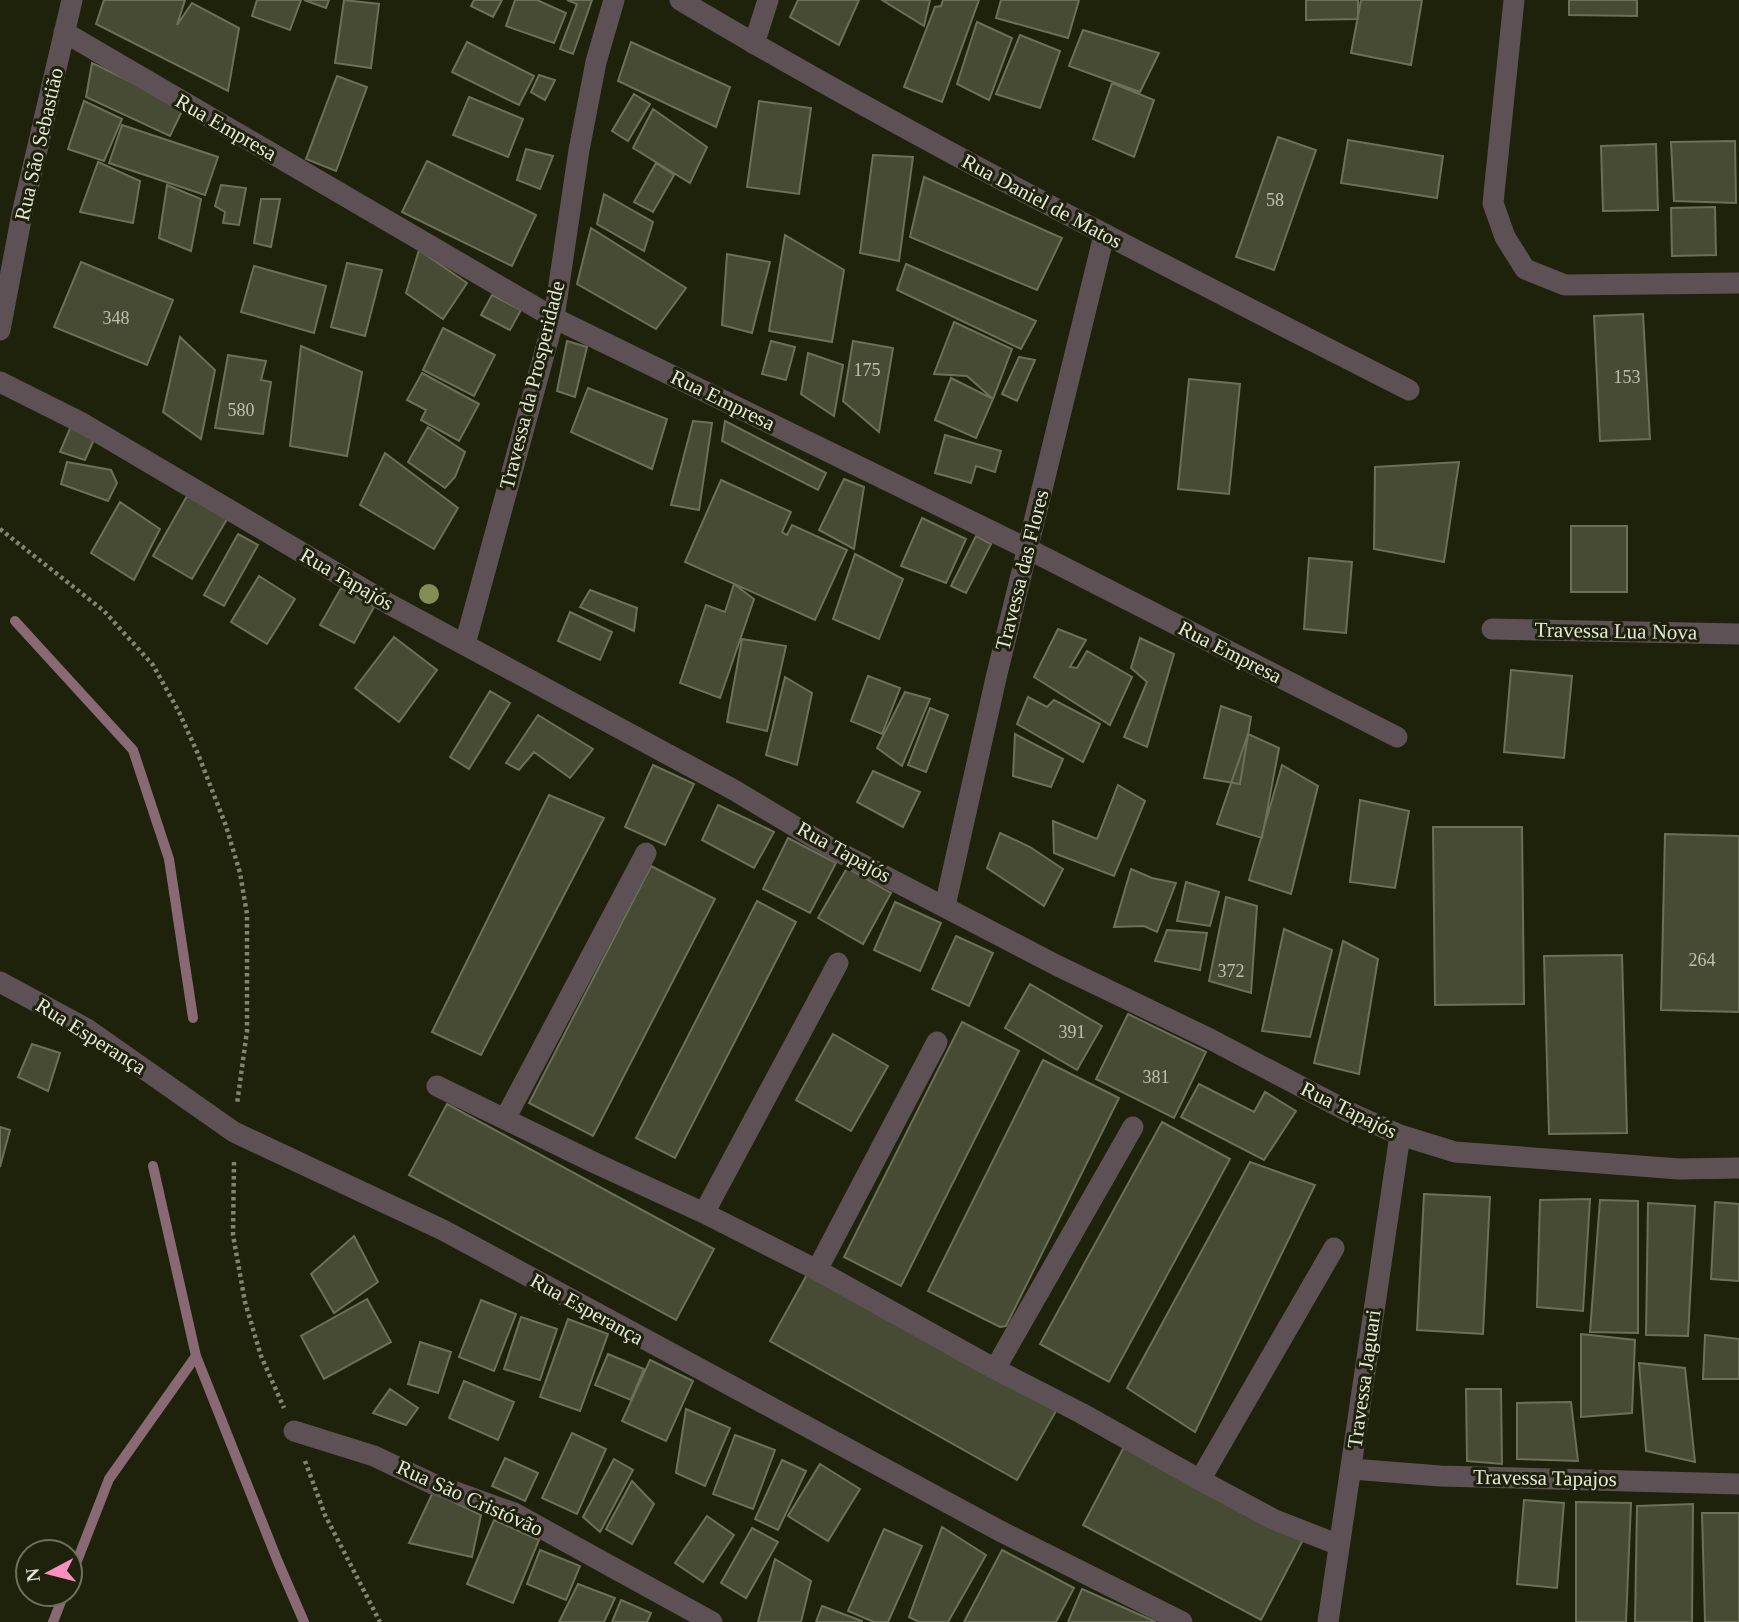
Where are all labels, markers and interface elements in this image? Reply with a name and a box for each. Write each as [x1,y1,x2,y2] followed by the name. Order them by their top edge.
[10,65,68,223] street label: Rua São Sebastião
[171,88,281,166] street label: Rua Empresa
[958,149,1126,253] street label: Rua Daniel de Matos
[1266,190,1284,210] house number: 58
[494,278,570,492] street label: Travessa da Prosperidade
[103,308,130,328] house number: 348
[854,360,881,380] house number: 175
[667,365,779,436] street label: Rua Empresa
[1614,367,1641,387] house number: 153
[228,400,255,420] house number: 580
[990,487,1054,653] street label: Travessa das Flores
[296,543,398,615] street label: Rua Tapajós
[1174,616,1286,689] street label: Rua Empresa
[1535,618,1698,644] street label: Travessa Lua Nova
[793,816,895,888] street label: Rua Tapajós
[1689,950,1716,970] house number: 264
[1218,961,1245,981] house number: 372
[31,993,151,1080] street label: Rua Esperança
[1059,1022,1086,1042] house number: 391
[1143,1067,1170,1087] house number: 381
[1297,1076,1401,1144] street label: Rua Tapajós
[526,1268,648,1350] street label: Rua Esperança
[1342,1308,1386,1450] street label: Travessa Jaguari
[393,1455,547,1541] street label: Rua São Cristóvão
[1473,1465,1617,1491] street label: Travessa Tapajos
[14,1538,84,1608] north arrow
[21,1567,44,1583] text: N

